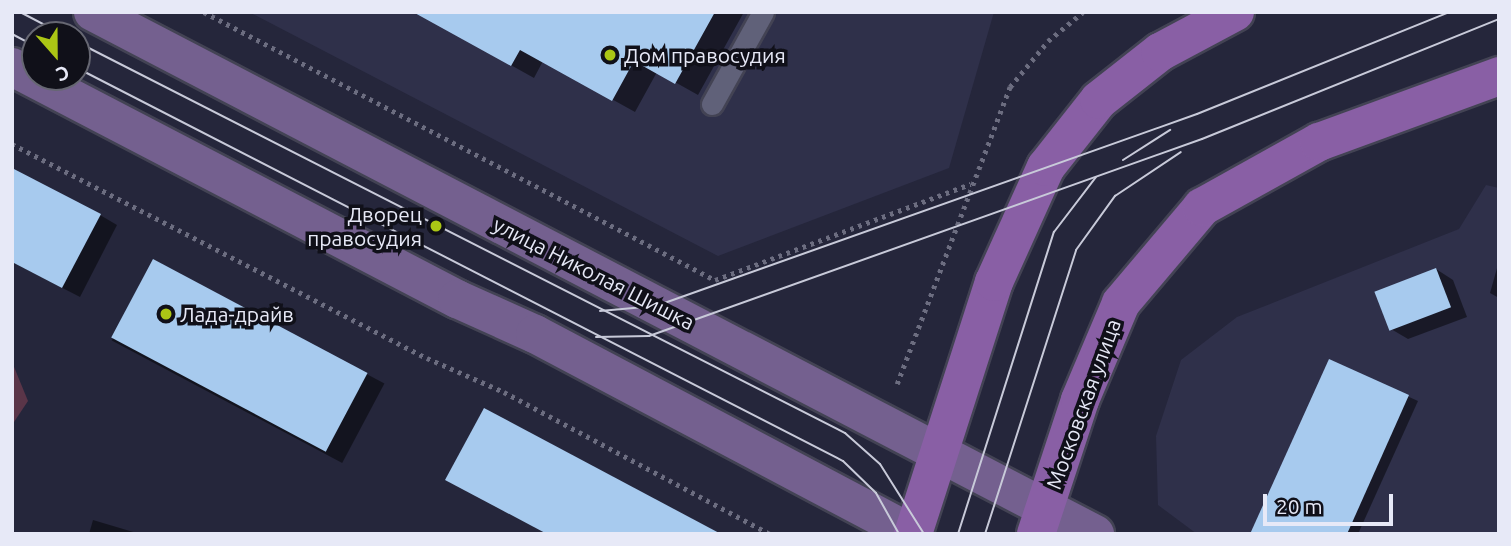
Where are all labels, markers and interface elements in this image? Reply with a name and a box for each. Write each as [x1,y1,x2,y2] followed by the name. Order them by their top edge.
[21,21,91,91] north arrow
[624,42,786,68] place label: Дом правосудия
[602,47,618,63] marker: Дом правосудия
[53,61,72,86] text: С
[307,201,422,251] place label: Дворец правосудия
[489,211,699,335] street label: улица Николая Шишка
[428,218,444,234] marker: Дворец правосудия
[180,301,294,327] place label: Лада-драйв
[158,306,174,322] marker: Лада-драйв
[1040,315,1126,493] street label: Московская улица
[1266,480,1396,524] scale bar
[1276,494,1323,518] text: 20 m

